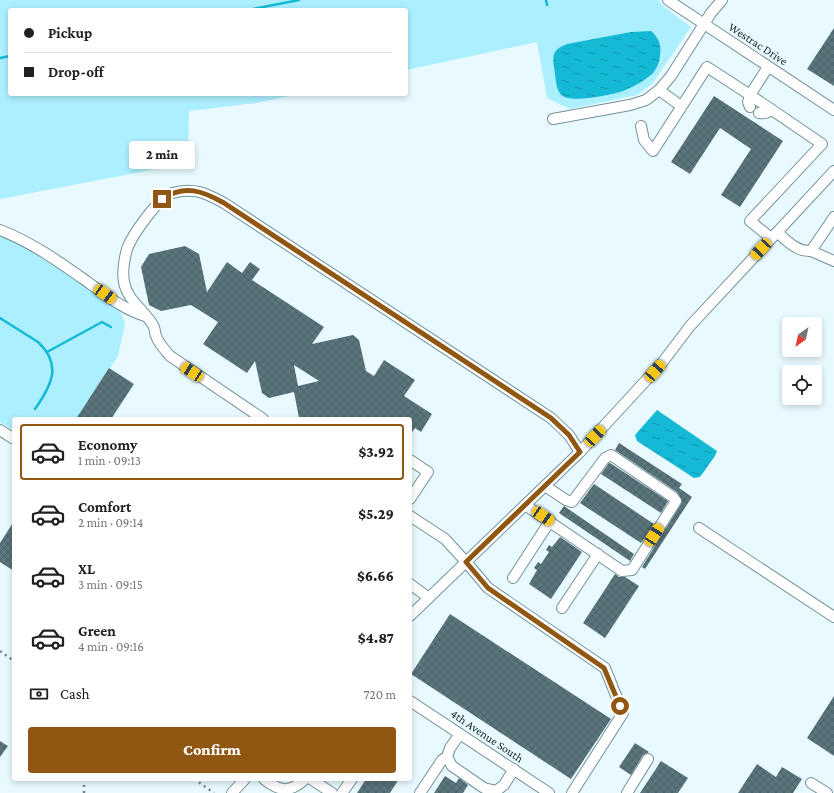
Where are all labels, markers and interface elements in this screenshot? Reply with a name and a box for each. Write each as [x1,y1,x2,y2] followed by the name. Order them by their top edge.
[726,20,790,68] street label: Westrac Drive
[48,25,92,41] text: Pickup
[48,64,104,80] text: Drop-off
[129,141,195,169] callout: 2 min
[146,147,178,162] text: 2 min
[153,190,171,208] route end
[748,236,774,262] car
[92,282,118,306] car
[782,317,822,357] north arrow
[782,317,822,405] map controls
[643,358,667,384] car
[179,360,205,384] car
[782,365,822,405] button: locate
[582,423,608,449] car
[30,434,66,470] icon: car
[78,437,137,453] text: Economy
[358,444,394,460] text: $3.92
[78,453,141,468] text: 1 min · 09:13
[30,496,66,532] icon: car
[78,499,132,515] text: Comfort
[530,504,556,528] car
[358,506,394,522] text: $5.29
[78,515,143,530] text: 2 min · 09:14
[642,522,666,548] car
[30,558,66,594] icon: car
[78,561,95,577] text: XL
[357,568,394,584] text: $6.66
[78,577,143,592] text: 3 min · 09:15
[30,620,66,656] icon: car
[78,623,116,639] text: Green
[358,630,394,646] text: $4.87
[78,639,144,654] text: 4 min · 09:16
[28,683,50,705] icon: cash
[60,686,90,702] text: Cash
[364,687,396,702] text: 720 m
[611,697,629,715] route start
[448,707,526,766] street label: 4th Avenue South
[28,727,396,773] button: Confirm

